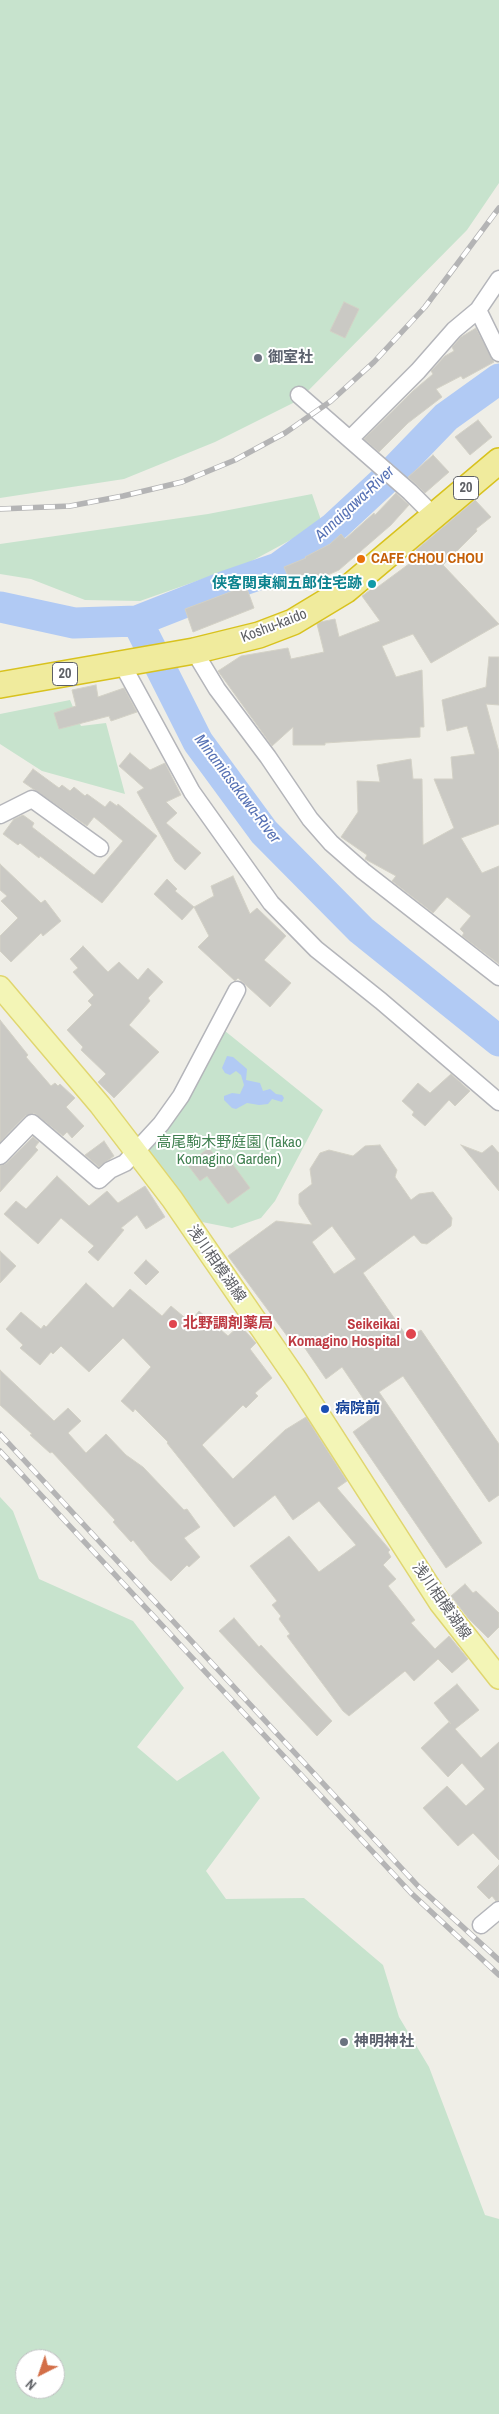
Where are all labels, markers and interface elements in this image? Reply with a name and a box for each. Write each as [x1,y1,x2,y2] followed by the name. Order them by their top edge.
[268,349,313,367] place label: 御室社
[252,352,264,364] marker: 御室社
[311,462,399,546] water label: Annaigawa-River
[454,476,478,499] road number: 20
[371,550,484,568] place label: CAFE CHOU CHOU
[355,553,367,565] marker: CAFE CHOU CHOU
[212,575,362,593] place label: 侠客関東綱五郎住宅跡
[366,578,378,590] marker: 侠客関東綱五郎住宅跡
[239,605,309,647] street label: Koshu-kaido
[52,662,78,686] road number: 20
[190,731,284,847] water label: Minamiasakawa-River
[156,1134,302,1169] park label: 高尾駒木野庭園 (Takao Komagino Garden)
[183,1222,249,1306] street label: 浅川相模湖線
[183,1315,273,1333] place label: 北野調剤薬局
[288,1316,400,1351] place label: Seikeikai Komagino Hospital
[167,1318,179,1330] marker: 北野調剤薬局
[404,1327,418,1341] marker: Seikeikai Komagino Hospital
[335,1400,380,1418] place label: 病院前
[319,1403,331,1415] marker: 病院前
[408,1559,474,1643] street label: 浅川相模湖線
[354,2033,414,2051] place label: 神明神社
[338,2036,350,2048] marker: 神明神社
[15,2349,65,2399] north arrow
[22,2375,40,2394] text: N

